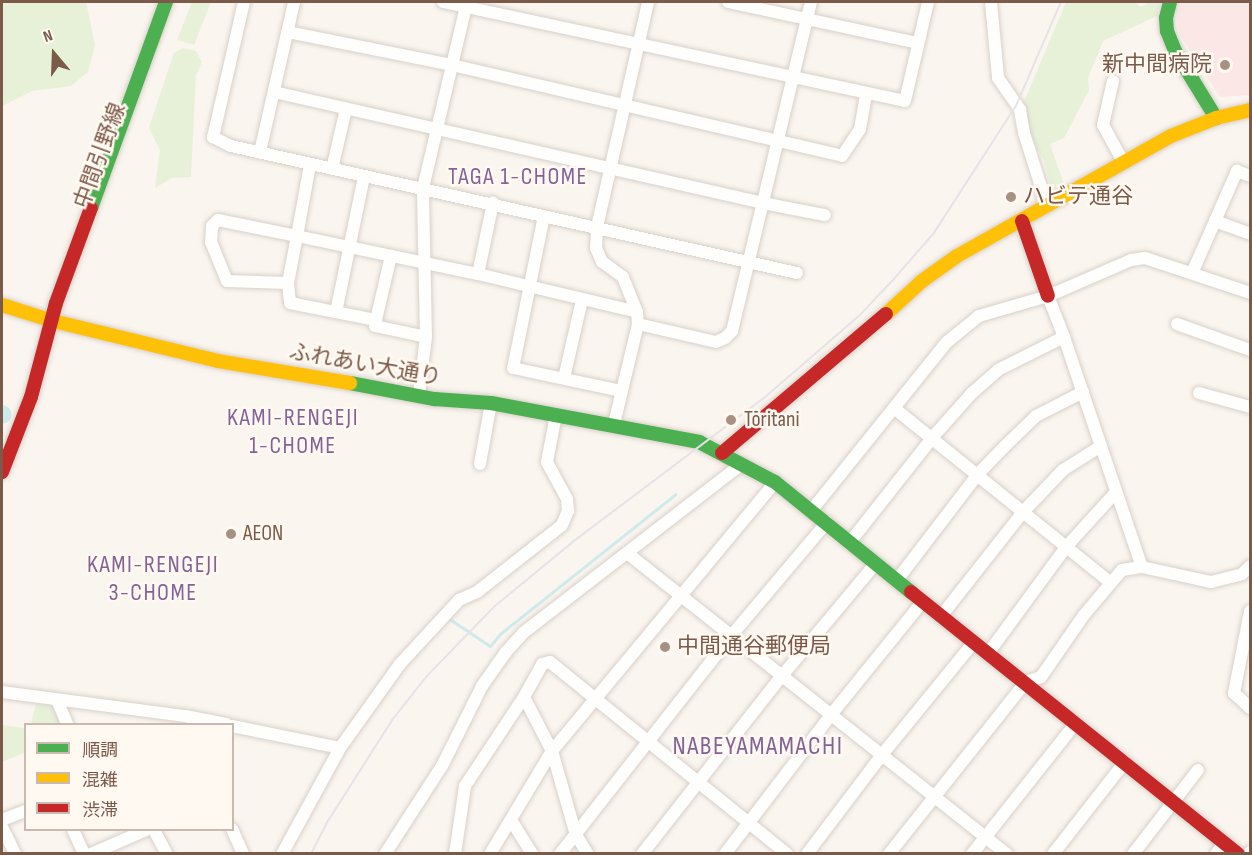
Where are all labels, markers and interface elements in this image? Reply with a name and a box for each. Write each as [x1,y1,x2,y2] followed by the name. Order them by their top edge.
[24,24,84,84] north arrow
[41,26,55,47] text: N
[1102,52,1212,78] place label: 新中間病院
[1216,56,1234,74] marker: 新中間病院
[69,100,131,212] street label: 中間引野線
[448,163,588,191] district label: TAGA 1-CHOME
[1023,184,1133,210] place label: ハビテ通谷
[1004,190,1018,204] marker: ハビテ通谷
[287,339,443,391] street label: ふれあい大通り
[227,404,359,460] district label: KAMI-RENGEJI 1-CHOME
[744,407,800,433] place label: Tōritani
[722,411,740,429] marker: Tōritani
[243,521,283,547] place label: AEON
[224,527,238,541] marker: AEON
[87,551,219,607] district label: KAMI-RENGEJI 3-CHOME
[677,634,831,660] place label: 中間通谷郵便局
[658,640,672,654] marker: 中間通谷郵便局
[24,723,234,831] legend
[672,731,844,763] district label: NABEYAMAMACHI
[82,740,118,761] text: 順調
[82,770,118,791] text: 混雑
[82,800,118,821] text: 渋滞

